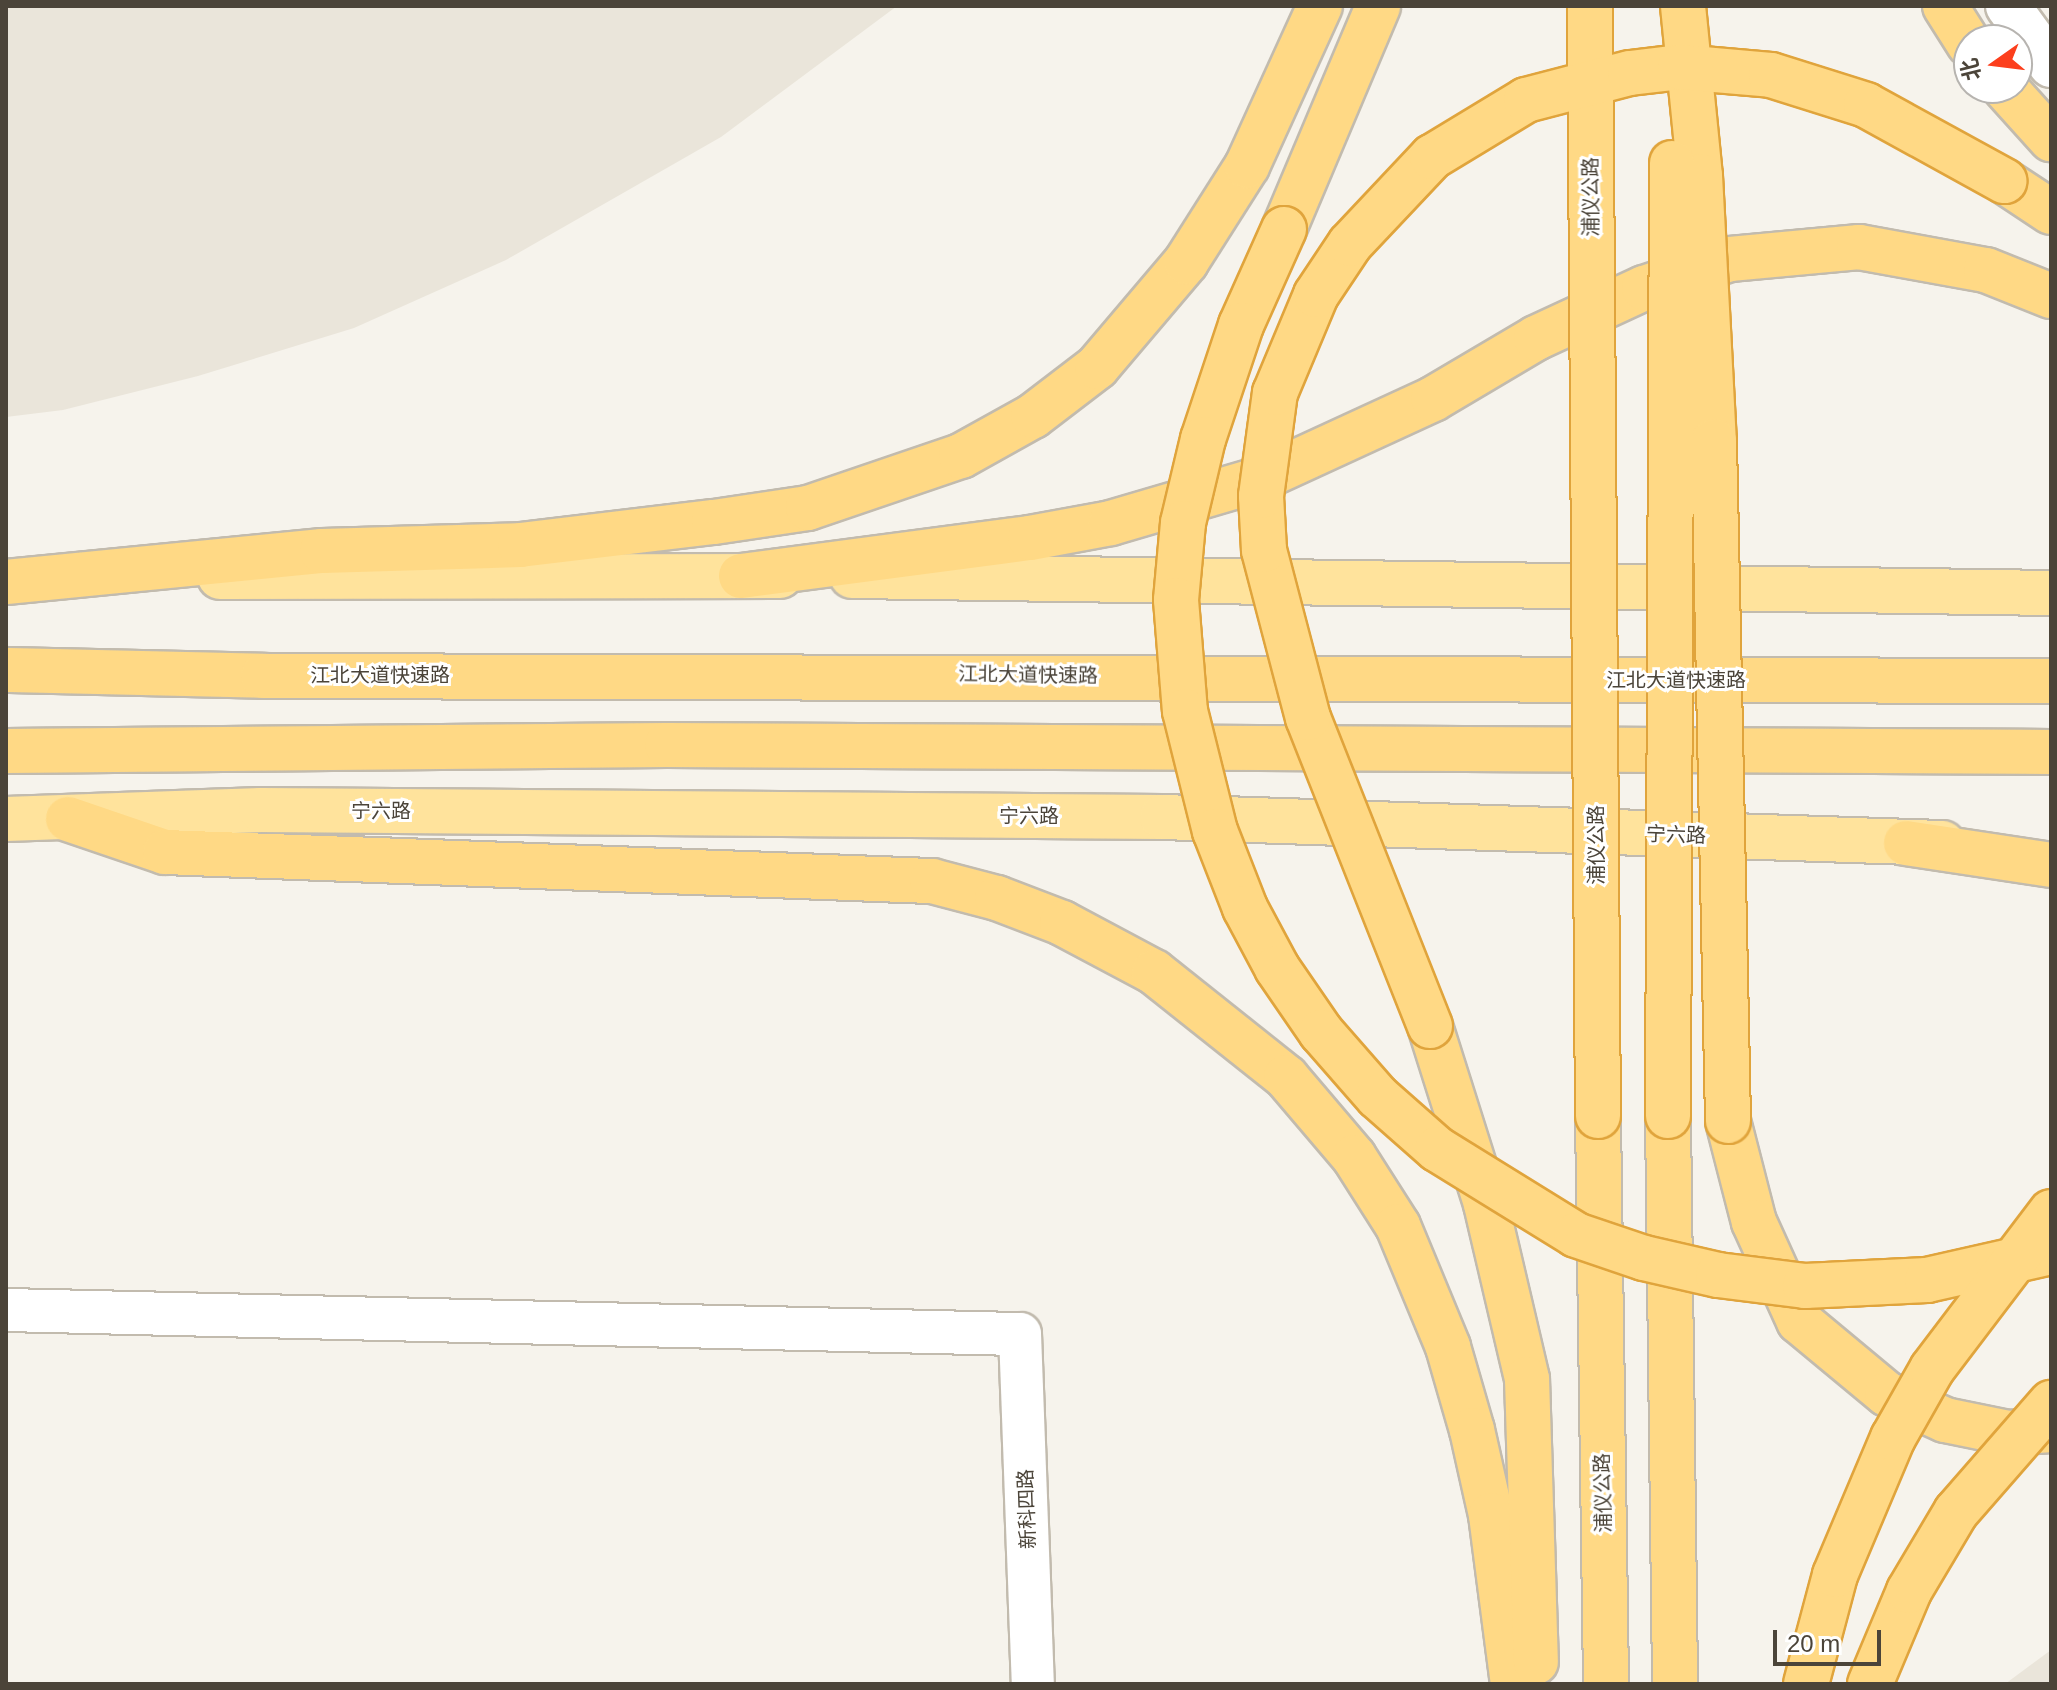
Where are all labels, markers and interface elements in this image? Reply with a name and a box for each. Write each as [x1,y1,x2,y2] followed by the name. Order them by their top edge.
[1953,24,2033,104] north arrow
[1956,56,1986,83] text: 北
[1579,157,1603,237] street label: 浦仪公路
[958,662,1098,688] street label: 江北大道快速路
[310,663,450,687] street label: 江北大道快速路
[1606,668,1746,692] street label: 江北大道快速路
[351,799,411,823] street label: 宁六路
[999,804,1059,828] street label: 宁六路
[1584,805,1608,885] street label: 浦仪公路
[1646,822,1706,848] street label: 宁六路
[1590,1453,1616,1533] street label: 浦仪公路
[1014,1469,1040,1549] street label: 新科四路
[1777,1614,1885,1664] scale bar
[1787,1630,1840,1657] text: 20 m

